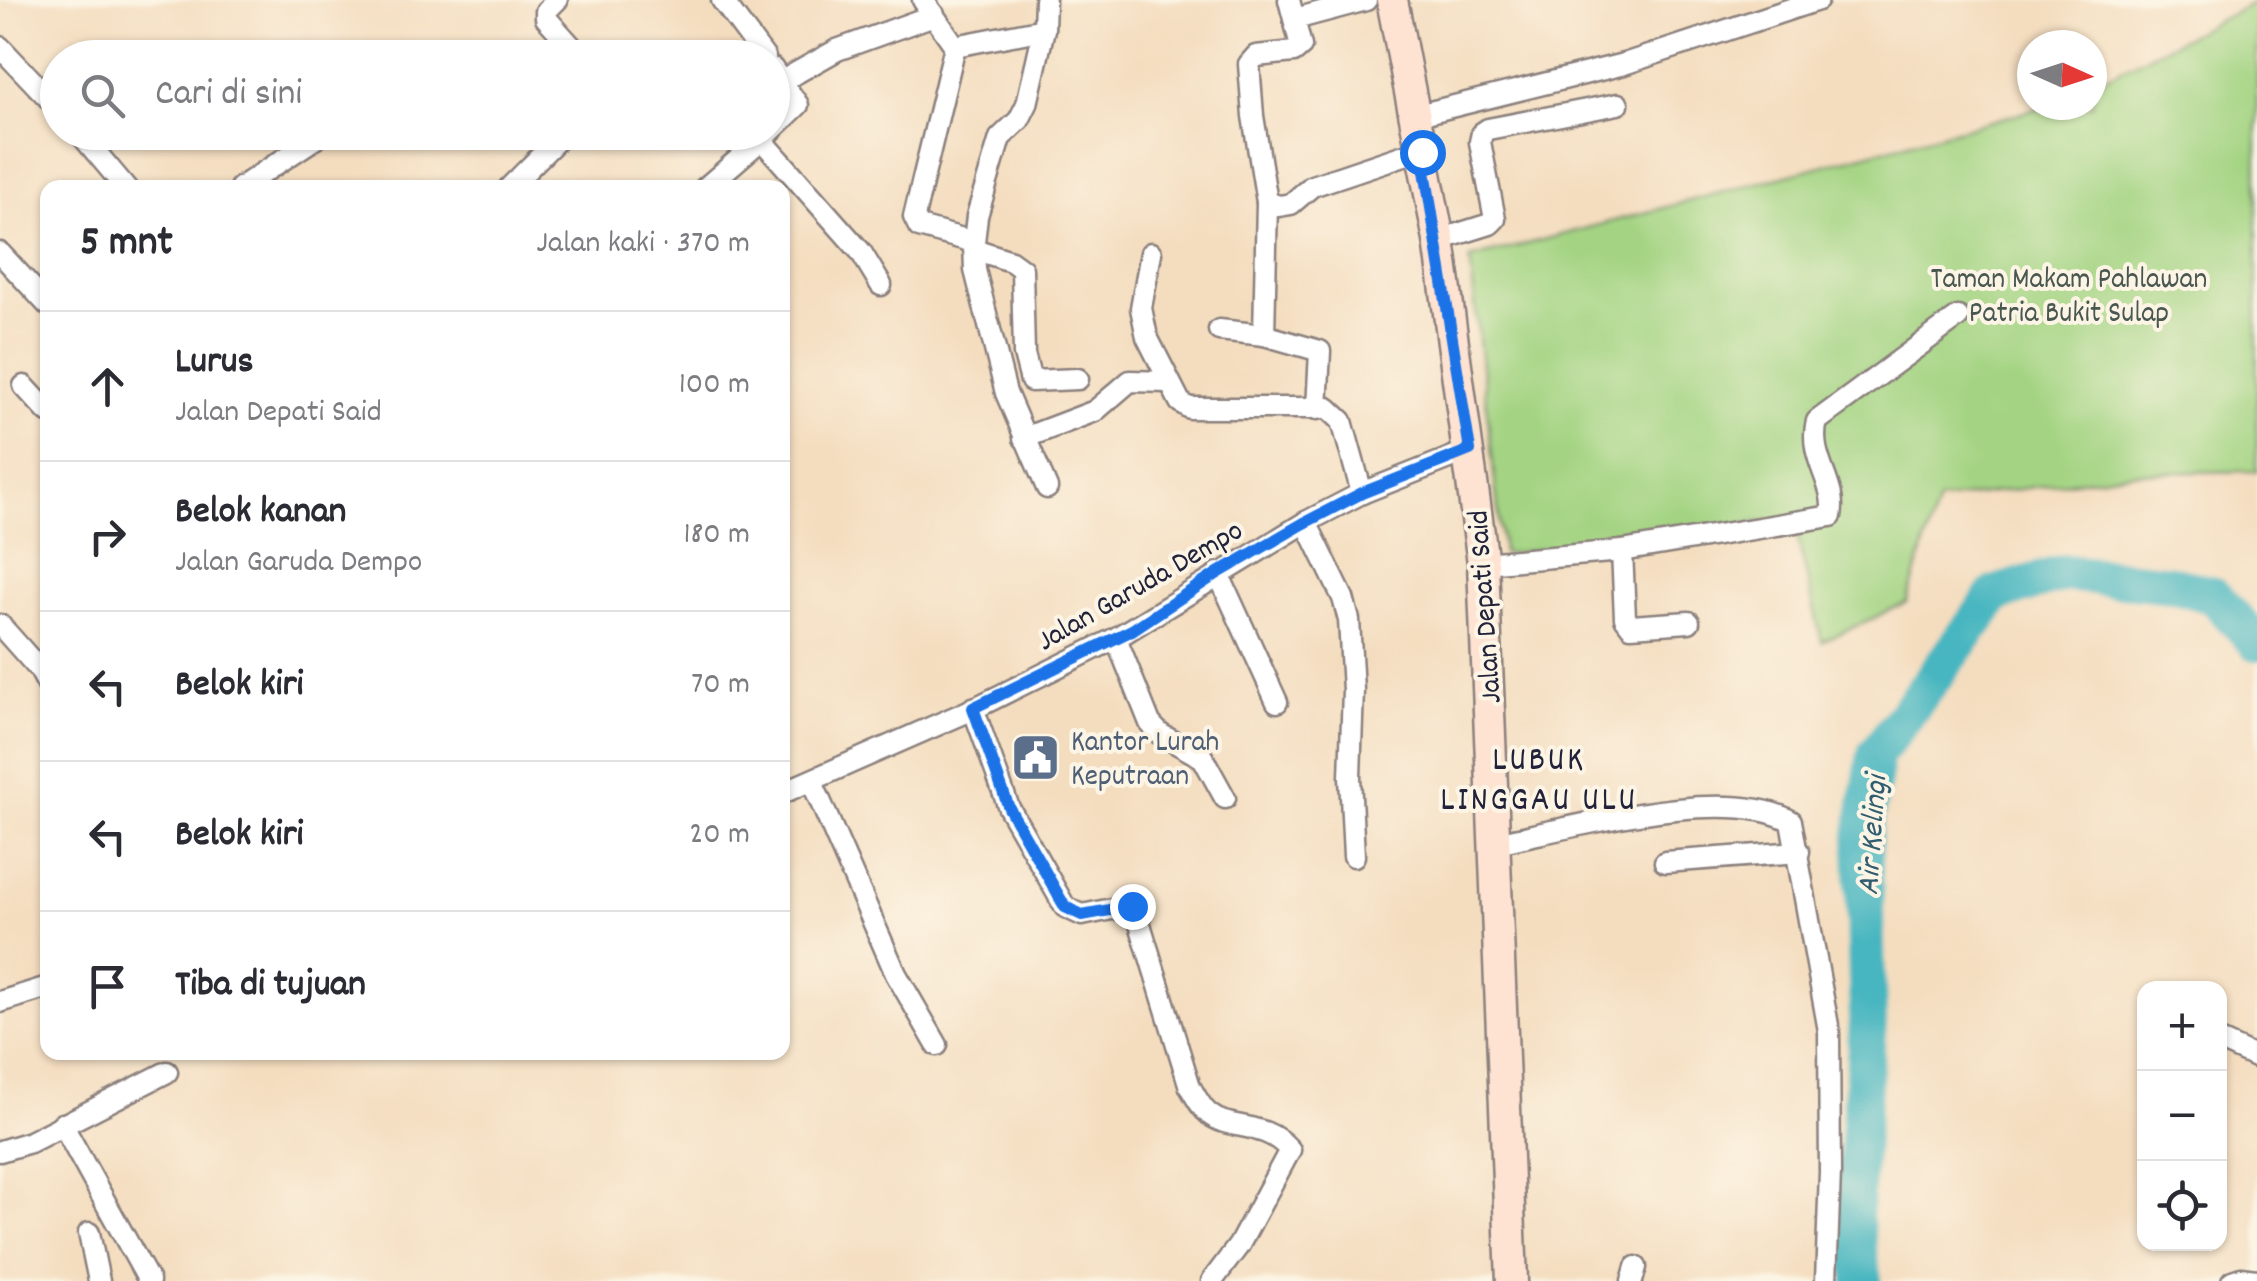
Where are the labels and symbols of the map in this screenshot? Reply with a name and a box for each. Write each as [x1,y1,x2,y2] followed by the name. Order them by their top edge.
[2017,30,2107,120] north arrow
[1400,130,1446,176] route start
[1931,260,2207,337] park label: Taman Makam Pahlawan Patria Bukit Sulap
[1459,509,1516,705] street label: Jalan Depati Said
[1030,511,1252,664] street label: Jalan Garuda Dempo
[1071,723,1219,800] place label: Kantor Lurah Keputraan
[1010,731,1062,783] public building icon: Kantor Lurah Keputraan
[1440,737,1638,827] district label: LUBUK LINGGAU ULU
[1848,769,1902,897] water label: Air Kelingi
[1110,884,1156,930] route end

